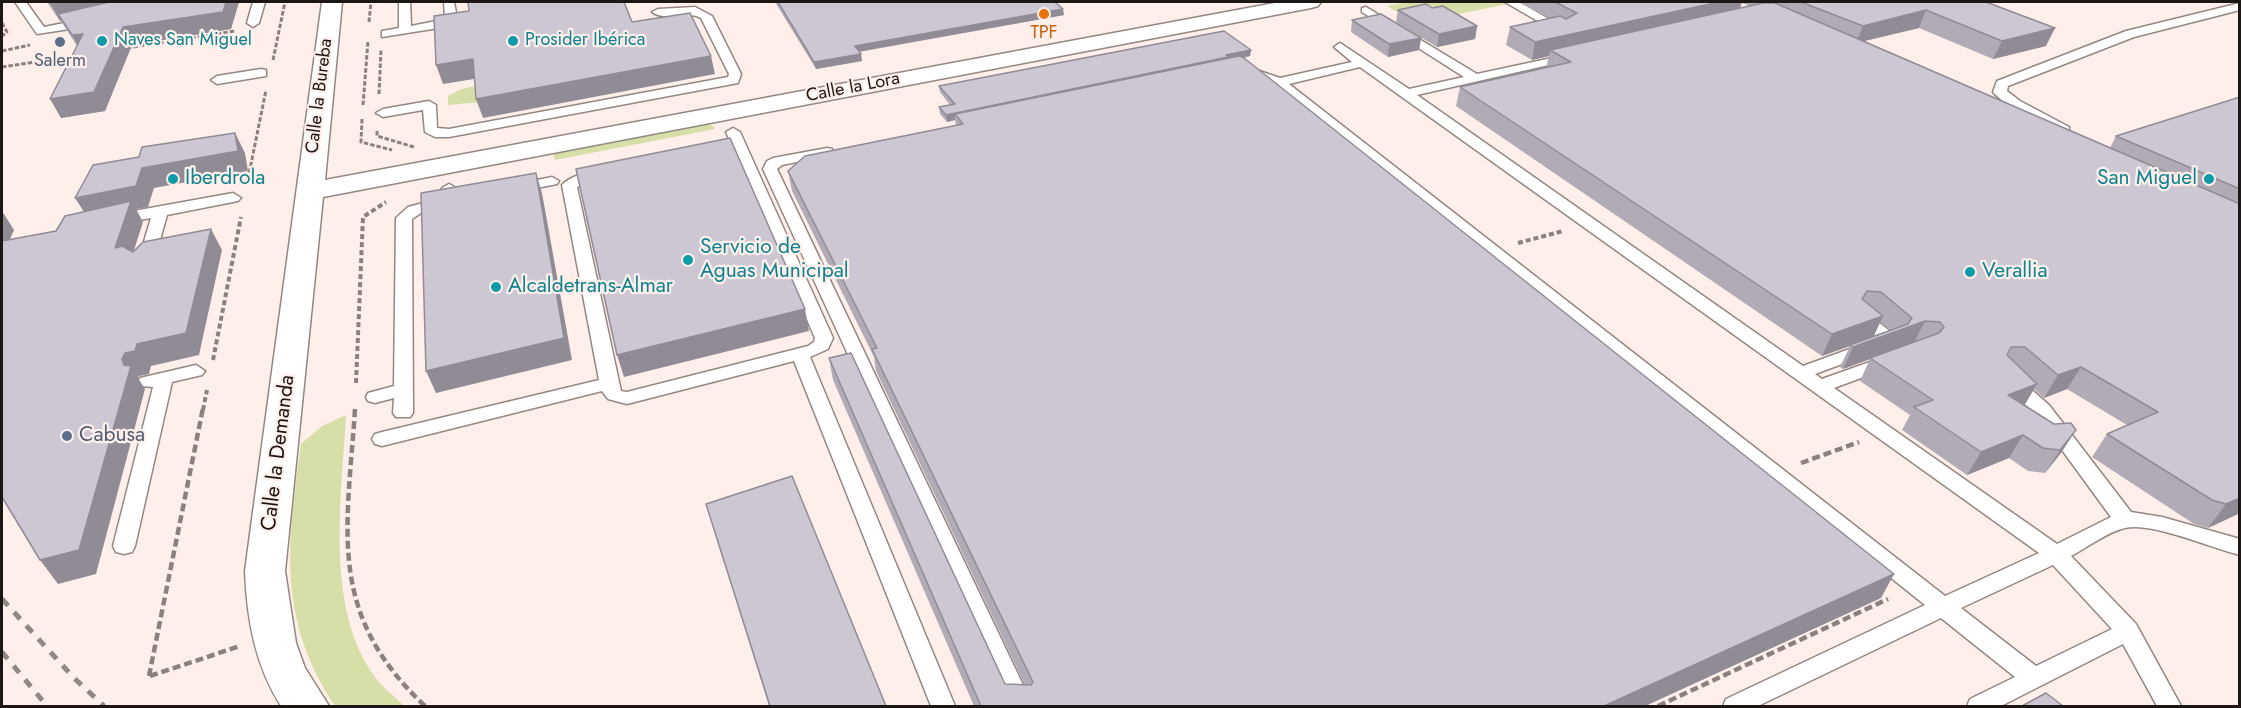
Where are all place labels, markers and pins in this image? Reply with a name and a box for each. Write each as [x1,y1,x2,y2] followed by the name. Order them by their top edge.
[1037,7,1051,21] marker: TPF
[1030,23,1058,45] place label: TPF
[114,30,252,52] place label: Naves San Miguel
[525,30,645,52] place label: Prosider Ibérica
[95,34,109,48] marker: Naves San Miguel
[506,34,520,48] marker: Prosider Ibérica
[53,35,67,49] marker: Salerm
[34,51,86,73] place label: Salerm
[185,166,265,192] place label: Iberdrola
[2097,166,2197,192] place label: San Miguel
[166,172,180,186] marker: Iberdrola
[2202,172,2216,186] marker: San Miguel
[700,235,849,285] place label: Servicio de Aguas Municipal
[681,253,695,267] marker: Servicio de Aguas Municipal
[1982,259,2048,285] place label: Verallia
[1963,265,1977,279] marker: Verallia
[508,274,673,300] place label: Alcaldetrans-Almar
[489,280,503,294] marker: Alcaldetrans-Almar
[79,423,145,449] place label: Cabusa
[60,429,74,443] marker: Cabusa

